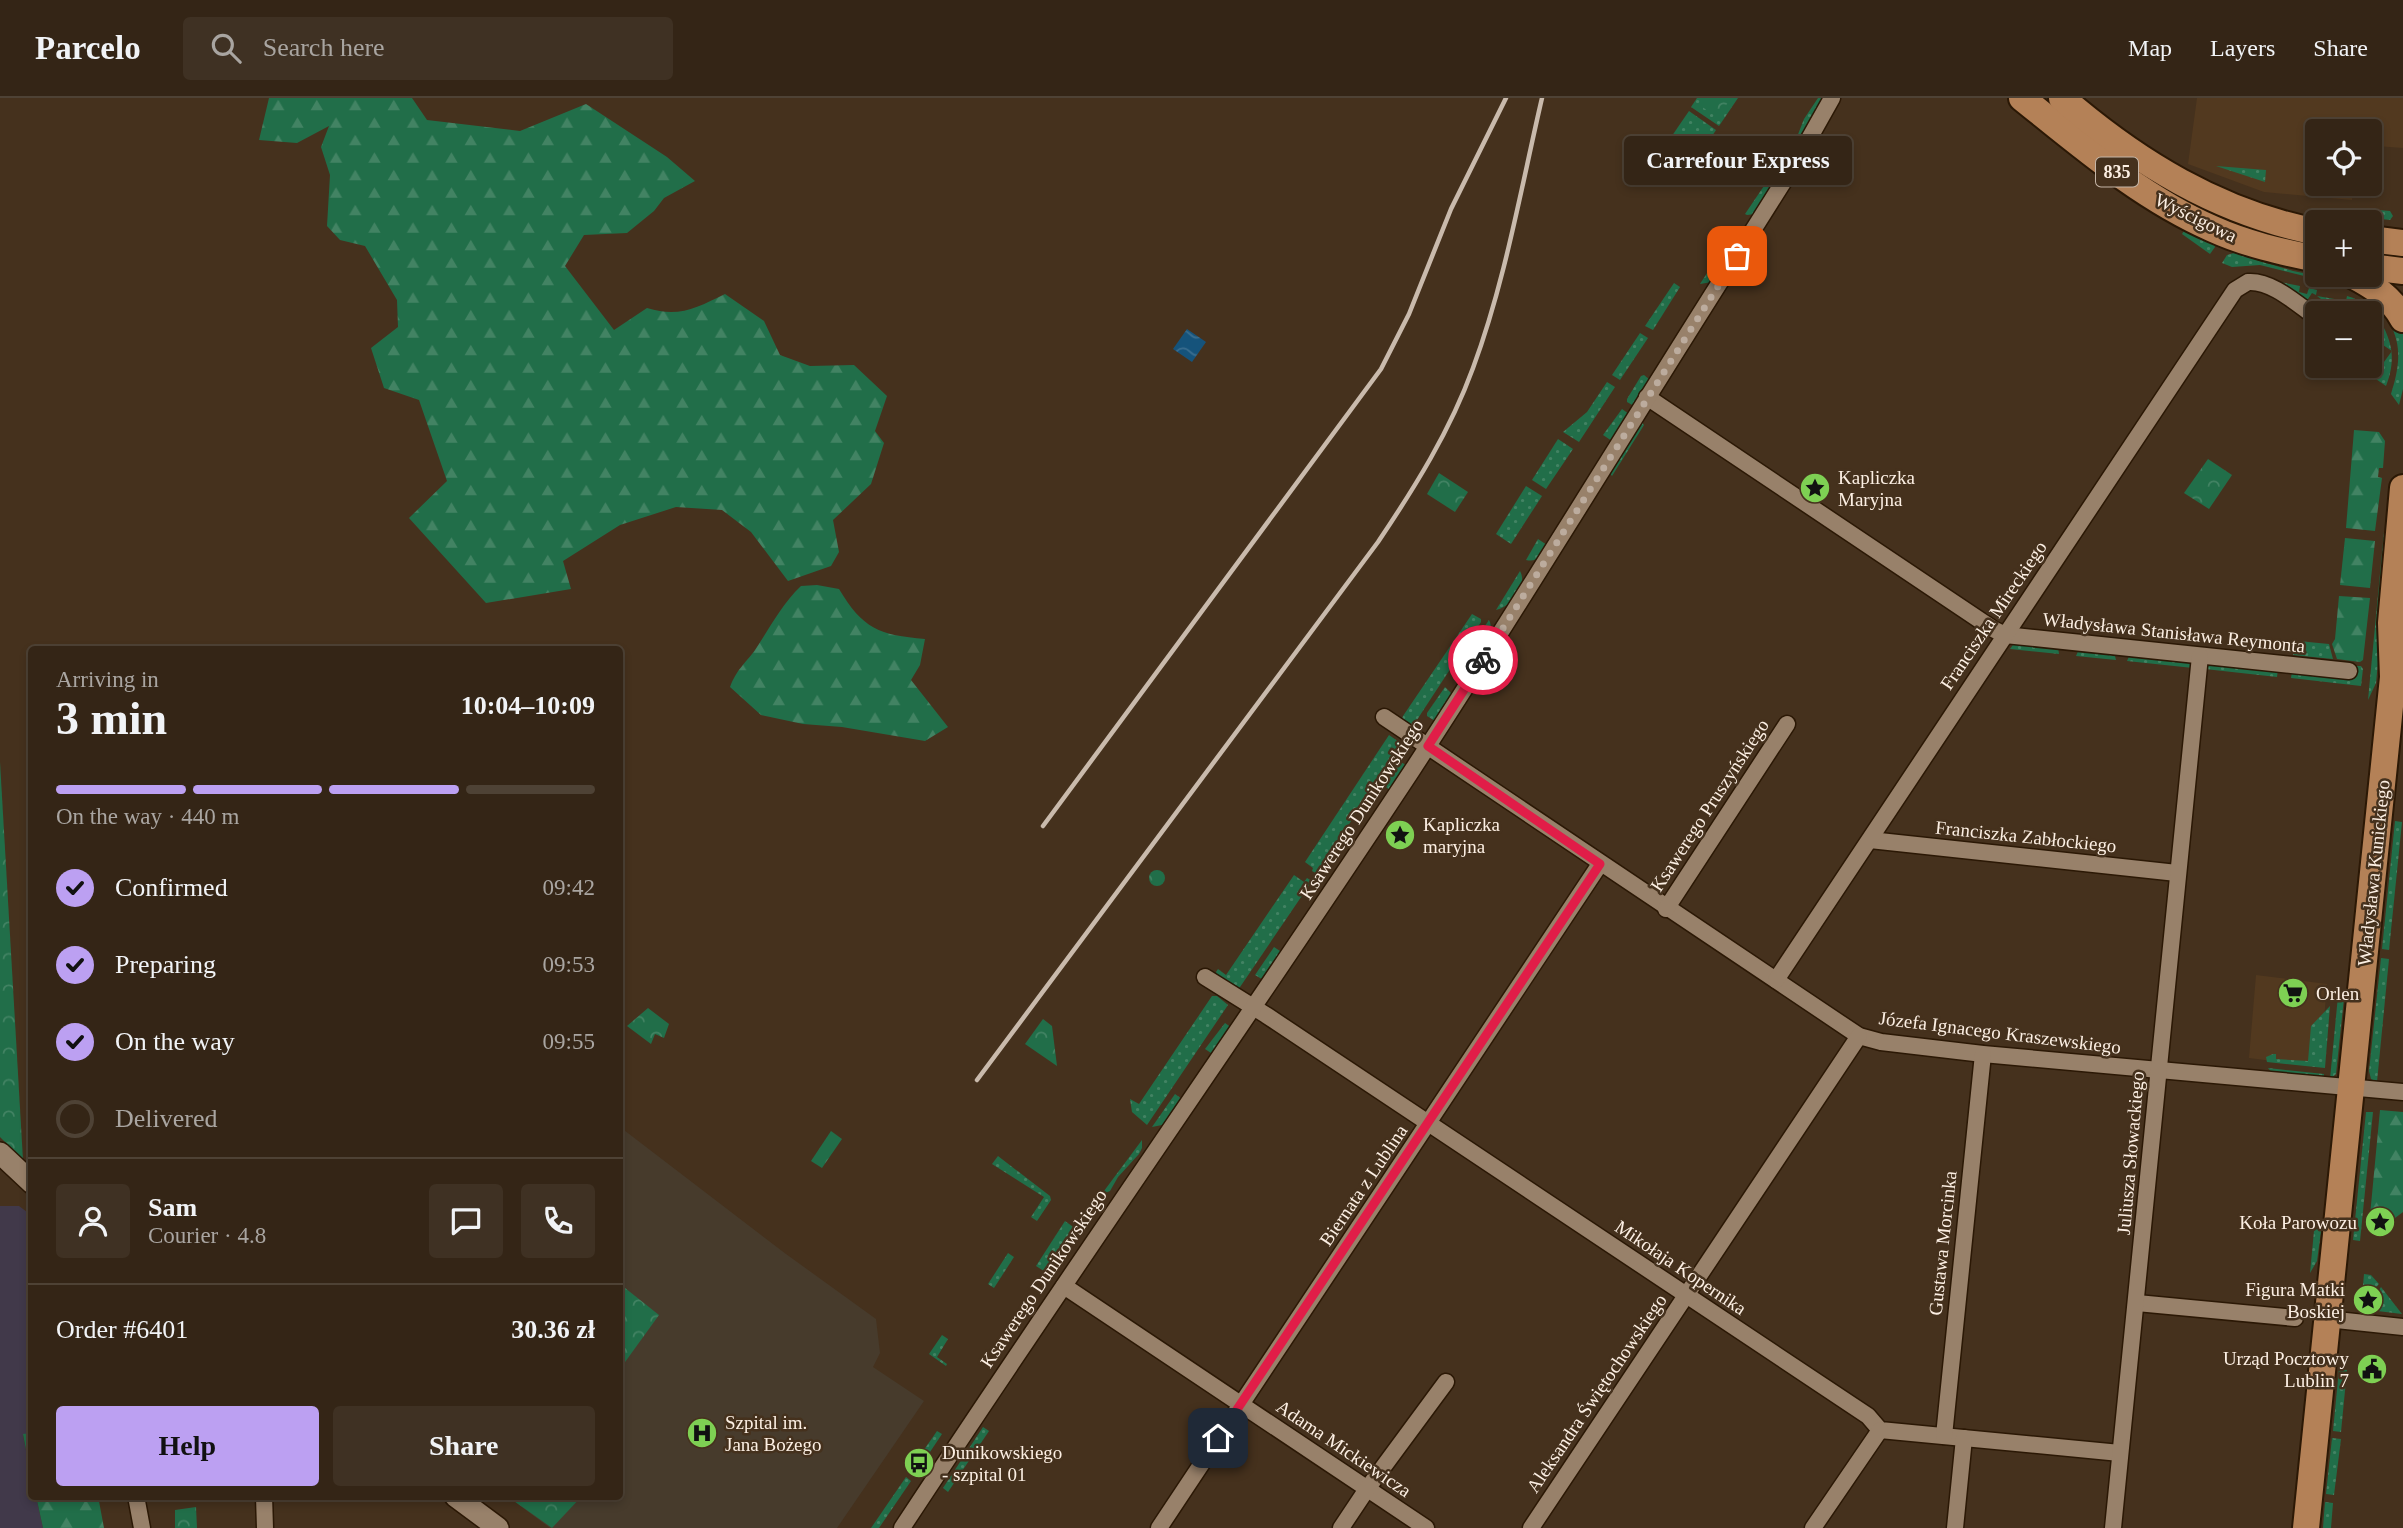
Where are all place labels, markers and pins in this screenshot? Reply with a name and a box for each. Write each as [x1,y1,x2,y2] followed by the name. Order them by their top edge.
[1623,137,1851,186] callout: Carrefour Express
[1707,226,1767,286] pin
[1838,467,1916,510] place label: Kapliczka Maryjna
[1798,471,1832,505] place icon: Kapliczka Maryjna
[1423,814,1501,857] place label: Kapliczka maryjna
[1383,818,1417,852] place icon: Kapliczka maryjna
[2276,976,2310,1010] supermarket icon: Orlen
[2316,983,2360,1004] place label: Orlen
[2363,1205,2397,1239] place icon: Koła Parowozu
[2239,1212,2357,1233] place label: Koła Parowozu
[2245,1279,2345,1322] place label: Figura Matki Boskiej
[2351,1283,2385,1317] place icon: Figura Matki Boskiej
[2223,1348,2349,1391] place label: Urząd Pocztowy Lublin 7
[2355,1352,2389,1386] public building icon: Urząd Pocztowy Lublin 7
[1188,1408,1248,1468] pin
[725,1412,822,1455] place label: Szpital im. Jana Bożego
[685,1416,719,1450] hospital icon: Szpital im. Jana Bożego
[942,1442,1062,1485] place label: Dunikowskiego - szpital 01
[902,1446,936,1480] bus stop icon: Dunikowskiego - szpital 01

